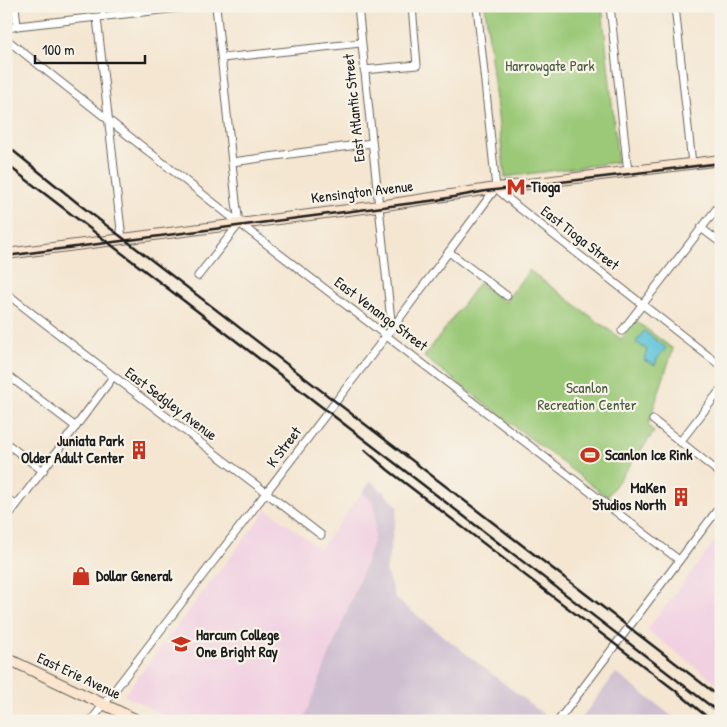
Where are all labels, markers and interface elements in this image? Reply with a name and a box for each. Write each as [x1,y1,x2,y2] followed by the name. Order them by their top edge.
[35,32,145,64] scale bar
[42,39,75,60] text: 100 m
[337,52,370,163] street label: East Atlantic Street
[505,55,595,76] park label: Harrowgate Park
[310,175,414,208] street label: Kensington Avenue
[505,176,527,198] metro station icon: Tioga
[530,176,560,198] place label: Tioga
[537,200,625,275] street label: East Tioga Street
[330,272,433,356] street label: East Venango Street
[121,362,222,445] street label: East Sedgley Avenue
[538,377,637,415] park label: Scanlon Recreation Center
[261,421,306,471] street label: K Street
[21,430,125,468] place label: Juniata Park Older Adult Center
[128,439,150,461] building icon: Juniata Park Older Adult Center
[579,444,601,466] sports icon: Scanlon Ice Rink
[605,444,693,465] place label: Scanlon Ice Rink
[592,477,667,515] place label: MaKen Studios North
[670,486,692,508] building icon: MaKen Studios North
[70,565,92,587] shop icon: Dollar General
[96,565,173,586] place label: Dollar General
[196,624,280,663] place label: Harcum College One Bright Ray
[170,633,192,655] school or university icon: Harcum College One Bright Ray
[34,647,125,704] street label: East Erie Avenue

